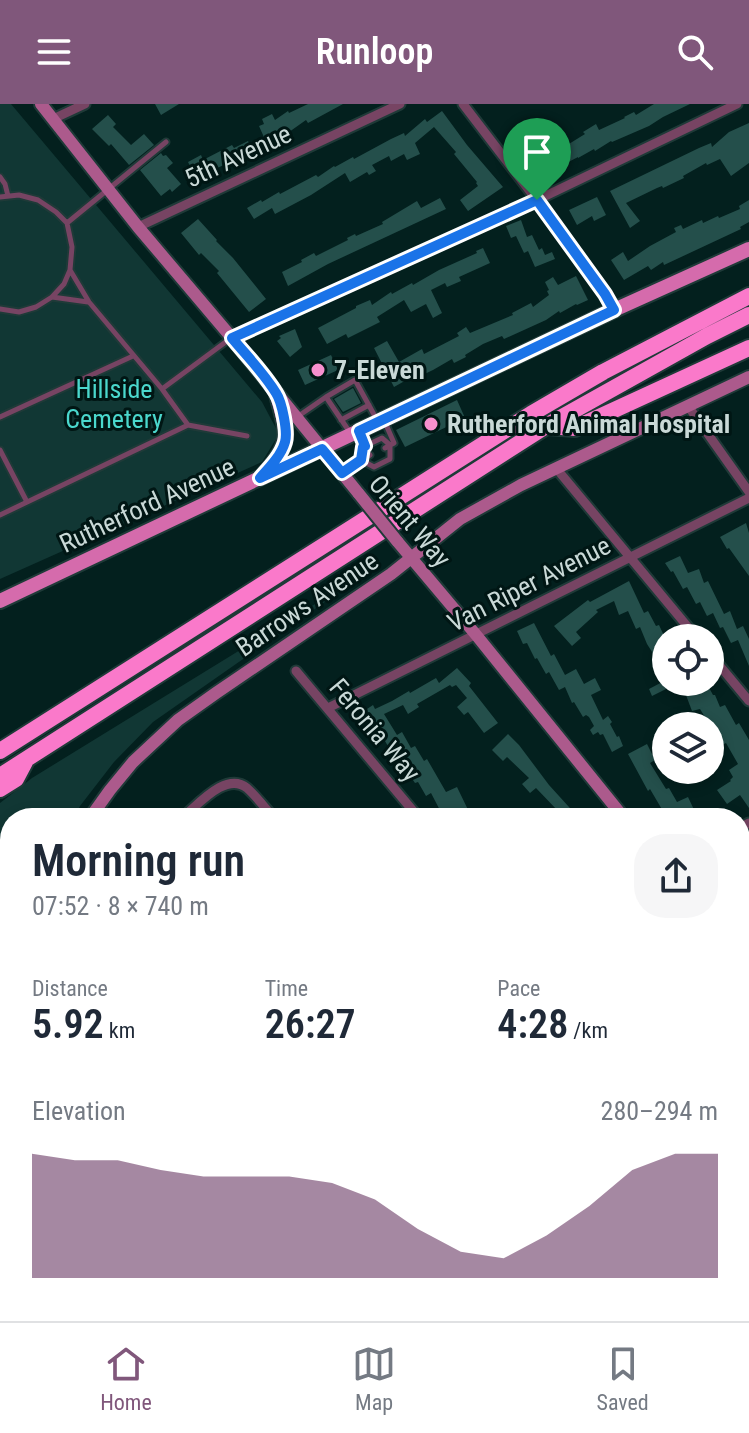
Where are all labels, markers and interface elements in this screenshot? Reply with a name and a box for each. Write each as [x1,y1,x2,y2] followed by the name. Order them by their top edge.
[32,30,76,74] icon: menu
[673,30,717,74] icon: search
[316,31,433,73] text: Runloop
[180,118,296,194] street label: 5th Avenue
[503,118,571,200] pin
[515,130,559,174] icon: arrive
[334,355,425,385] place label: 7-Eleven
[309,361,327,379] marker: 7-Eleven
[65,374,163,434] park label: Hillside Cemetery
[447,409,730,439] place label: Rutherford Animal Hospital
[422,415,440,433] marker: Rutherford Animal Hospital
[55,451,239,559] street label: Rutherford Avenue
[363,469,457,573] street label: Orient Way
[443,530,615,638] street label: Van Riper Avenue
[230,545,384,663] street label: Barrows Avenue
[652,624,724,784] map controls
[652,624,724,696] button: locate
[323,673,427,787] street label: Feronia Way
[652,712,724,784] button: layers
[634,834,718,918] button: share
[32,835,245,887] text: Morning run
[32,891,209,921] text: 07:52 · 8 × 740 m
[32,976,108,1001] text: Distance
[265,976,308,1001] text: Time
[497,976,540,1001] text: Pace
[32,1001,104,1048] text: 5.92
[265,1001,356,1048] text: 26:27
[497,1001,568,1048] text: 4:28
[104,1018,135,1043] text: km
[568,1018,608,1043] text: /km
[32,1096,126,1126] text: Elevation
[601,1096,718,1126] text: 280–294 m
[100,1342,152,1415] tab: Home
[352,1342,396,1415] tab: Map
[597,1342,649,1415] tab: Saved

